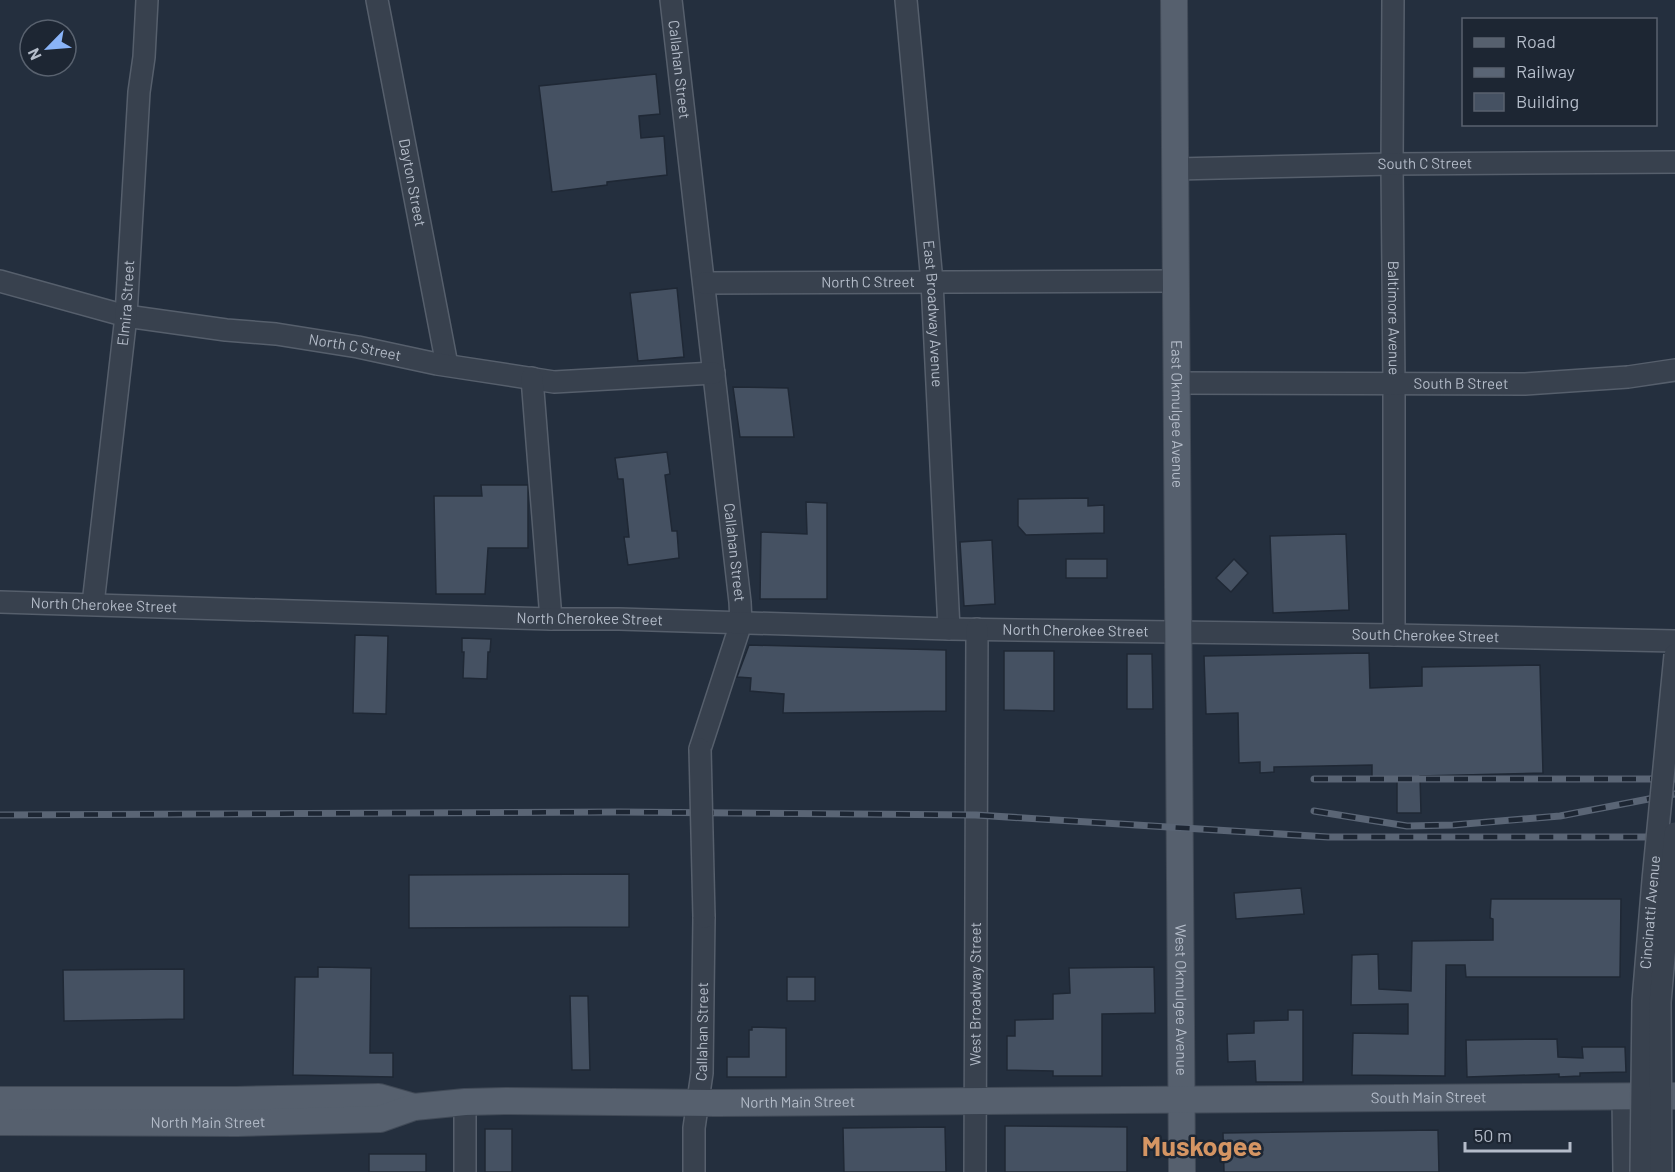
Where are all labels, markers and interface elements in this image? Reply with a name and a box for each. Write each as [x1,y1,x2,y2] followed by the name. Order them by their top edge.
[18,18,78,78] north arrow
[1462,18,1657,126] legend
[665,19,695,120] street label: Callahan Street
[1516,30,1556,52] text: Road
[23,46,45,63] text: N
[1516,60,1575,82] text: Railway
[1516,90,1579,112] text: Building
[396,137,430,228] street label: Dayton Street
[1377,153,1472,172] street label: South C Street
[920,239,947,388] street label: East Broadway Avenue
[113,259,137,347] street label: Elmira Street
[1385,261,1404,375] street label: Baltimore Avenue
[821,272,915,291] street label: North C Street
[308,329,403,364] street label: North C Street
[1168,340,1187,488] street label: East Okmulgee Avenue
[1413,374,1509,392] street label: South B Street
[721,502,750,603] street label: Callahan Street
[30,593,177,615] street label: North Cherokee Street
[516,608,663,628] street label: North Cherokee Street
[1002,620,1149,640] street label: North Cherokee Street
[1352,624,1499,645] street label: South Cherokee Street
[1636,855,1663,970] street label: Cincinatti Avenue
[965,922,984,1066] street label: West Broadway Street
[1172,924,1191,1076] street label: West Okmulgee Avenue
[691,982,711,1082] street label: Callahan Street
[1371,1087,1487,1106] street label: South Main Street
[740,1092,855,1111] street label: North Main Street
[151,1112,266,1131] street label: North Main Street
[1465,1115,1570,1153] scale bar
[1474,1124,1512,1146] text: 50 m
[1142,1129,1262,1161] district label: Muskogee

